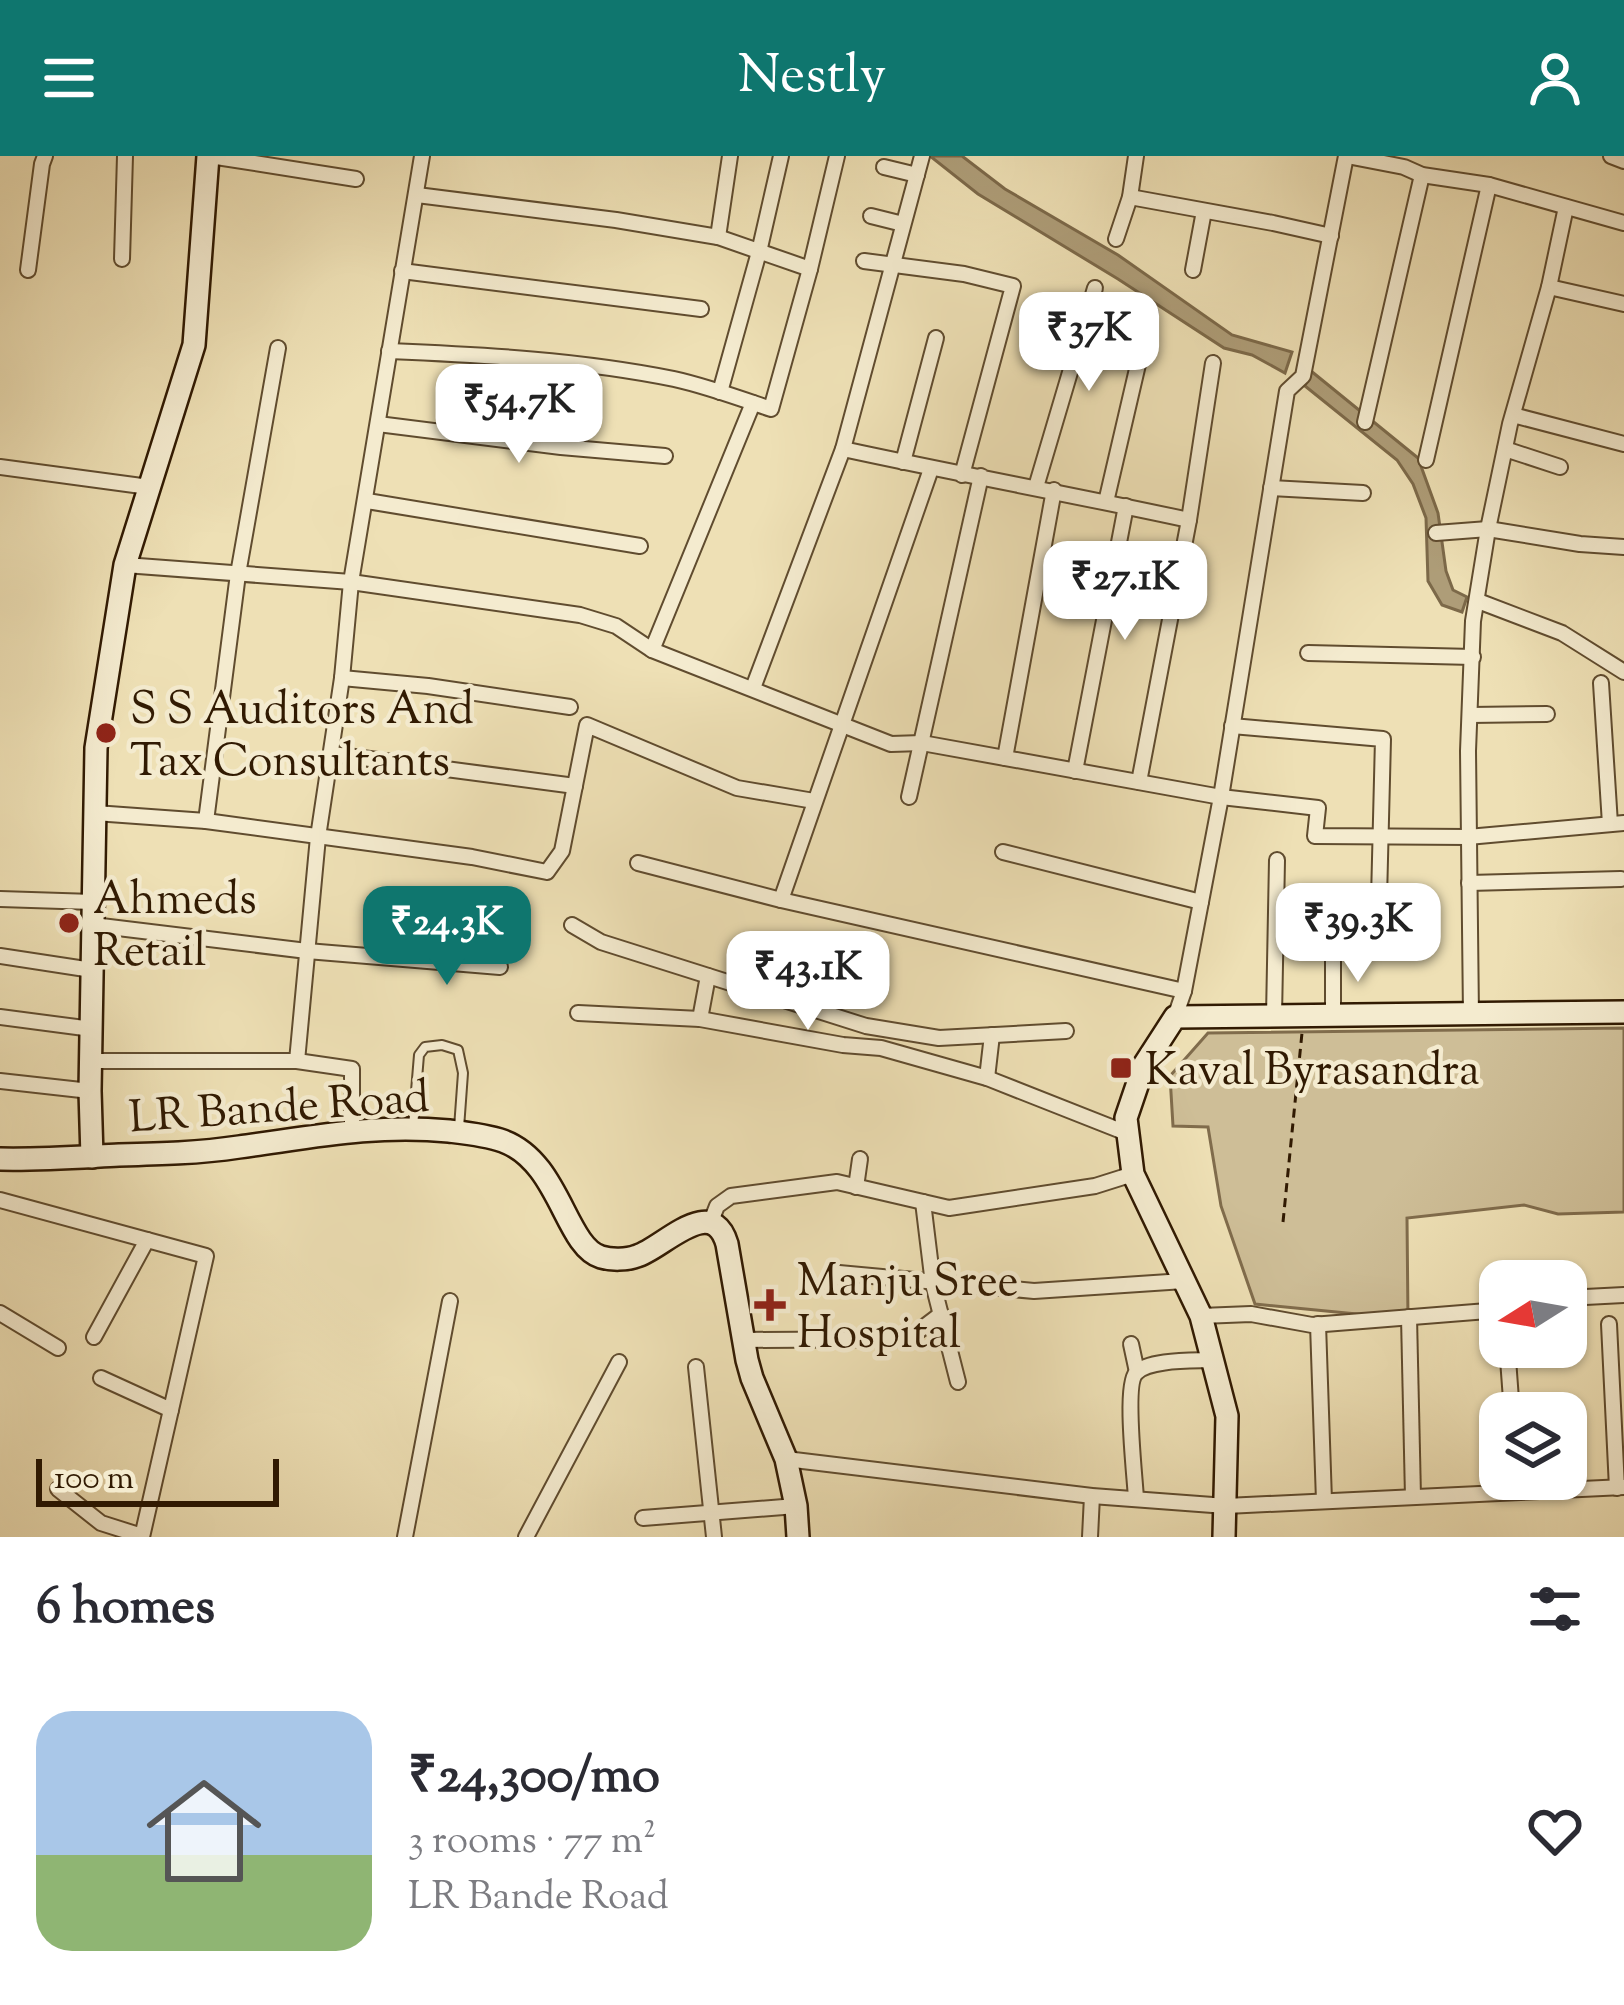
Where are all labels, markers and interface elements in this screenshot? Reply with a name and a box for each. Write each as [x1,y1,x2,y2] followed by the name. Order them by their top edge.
[738,39,886,117] text: Nestly
[36,45,102,111] icon: menu
[1522,45,1588,111] icon: person
[1018,292,1160,394] pin: ₹37K
[1046,303,1132,359] text: ₹37K
[421,364,617,466] pin: ₹54.7K
[463,375,575,431] text: ₹54.7K
[1027,541,1223,643] pin: ₹27.1K
[1070,552,1180,608] text: ₹27.1K
[130,680,474,797] place label: S S Auditors And Tax Consultants
[93,720,119,746] marker: S S Auditors And Tax Consultants
[93,870,257,987] place label: Ahmeds Retail
[1260,883,1456,985] pin: ₹39.3K
[349,886,545,988] pin: ₹24.3K
[1303,894,1413,950] text: ₹39.3K
[390,897,504,953] text: ₹24.3K
[56,910,82,936] marker: Ahmeds Retail
[710,931,906,1033] pin: ₹43.1K
[753,942,863,998] text: ₹43.1K
[1145,1041,1480,1106] place label: Kaval Byrasandra
[1108,1055,1134,1081] marker: Kaval Byrasandra
[127,1068,432,1153] street label: LR Bande Road
[797,1252,1019,1369] place label: Manju Sree Hospital
[1479,1260,1587,1368] north arrow
[1479,1260,1587,1500] map controls
[754,1289,786,1321] marker: Manju Sree Hospital
[1479,1392,1587,1500] button: layers
[36,1453,279,1506] scale bar
[54,1456,134,1504] text: 100 m
[36,1573,215,1646] text: 6 homes
[1522,1576,1588,1642] icon: filters
[408,1742,660,1815] text: ₹24,300/mo
[132,1759,276,1903] icon: home
[1522,1798,1588,1864] icon: heart
[408,1815,656,1871] text: 3 rooms · 77 m²
[408,1871,669,1927] text: LR Bande Road

